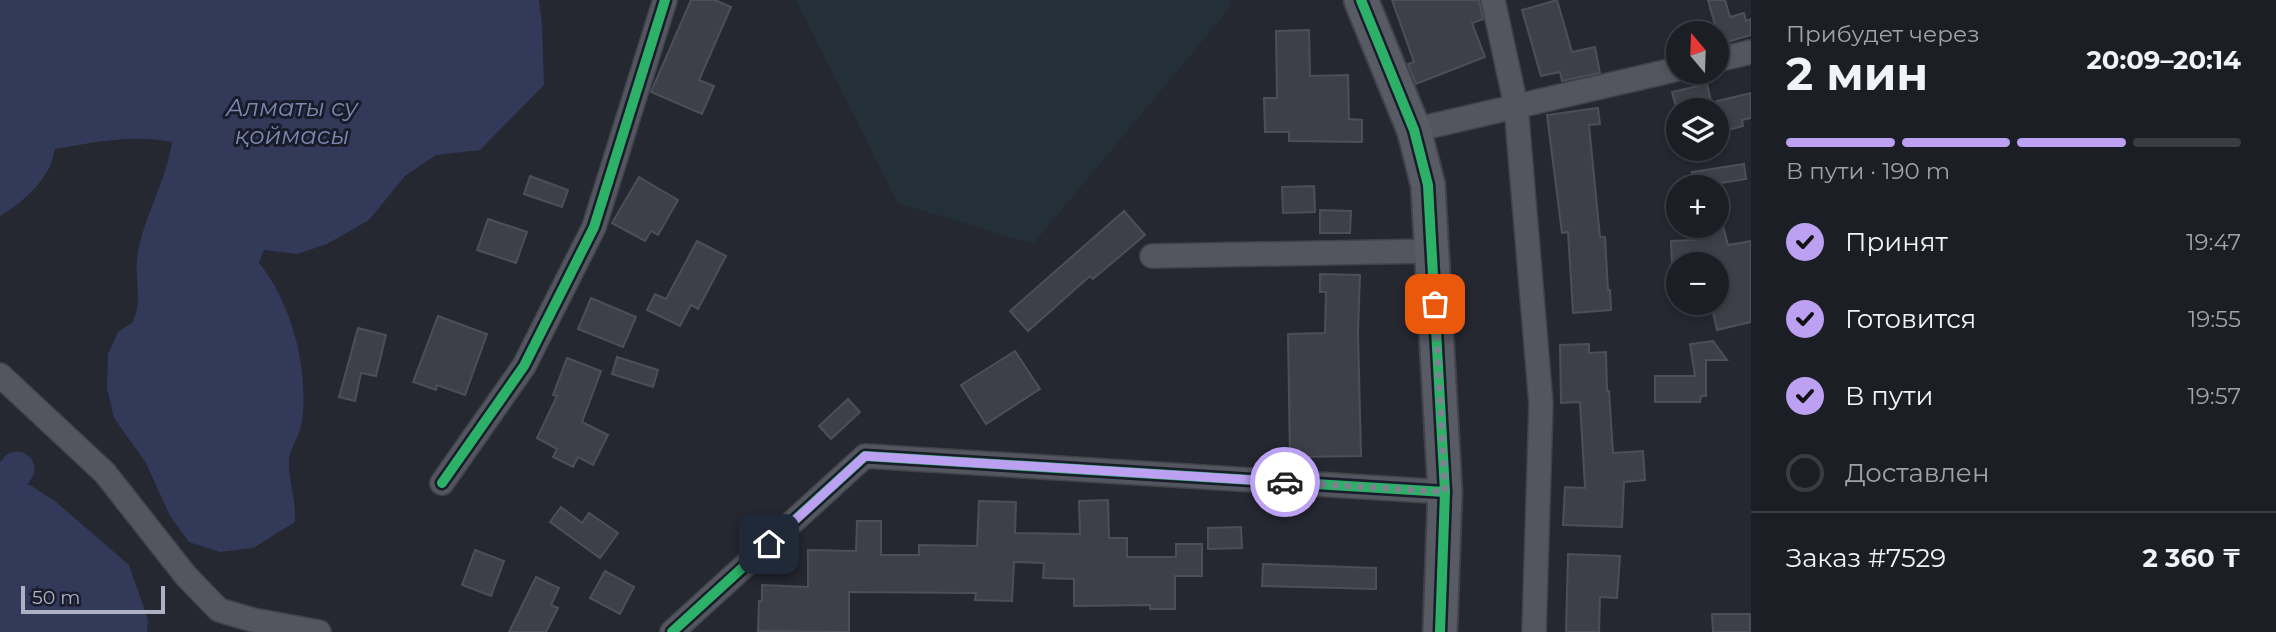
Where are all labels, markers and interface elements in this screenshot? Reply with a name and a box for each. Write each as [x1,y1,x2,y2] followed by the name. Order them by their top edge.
[1786,20,1980,48] text: Прибудет через
[1666,21,1729,84] north arrow
[1666,21,1729,315] map controls
[2086,44,2241,76] text: 20:09–20:14
[1786,45,1928,102] text: 2 мин
[225,93,360,150] water label: Алматы су қоймасы
[1666,98,1729,161] button: layers
[1786,157,1950,185] text: В пути · 190 m
[1666,175,1729,238] button: +
[1786,223,1824,261] icon: check
[1845,226,1948,258] text: Принят
[2186,228,2241,256] text: 19:47
[1666,252,1729,315] button: −
[1405,274,1465,334] pin
[1416,285,1454,323] icon: bag
[1786,300,1824,338] icon: check
[1845,303,1976,335] text: Готовится
[2188,305,2241,333] text: 19:55
[1786,377,1824,415] icon: check
[1845,380,1934,412] text: В пути
[2188,382,2241,410] text: 19:57
[1250,447,1320,517] courier
[1845,457,1990,489] text: Доставлен
[1266,463,1304,501] icon: car
[739,514,799,574] pin
[750,525,788,563] icon: home
[1786,542,1946,574] text: Заказ #7529
[2142,542,2241,574] text: 2 360 ₸
[21,583,164,615] scale bar
[32,586,80,609] text: 50 m

